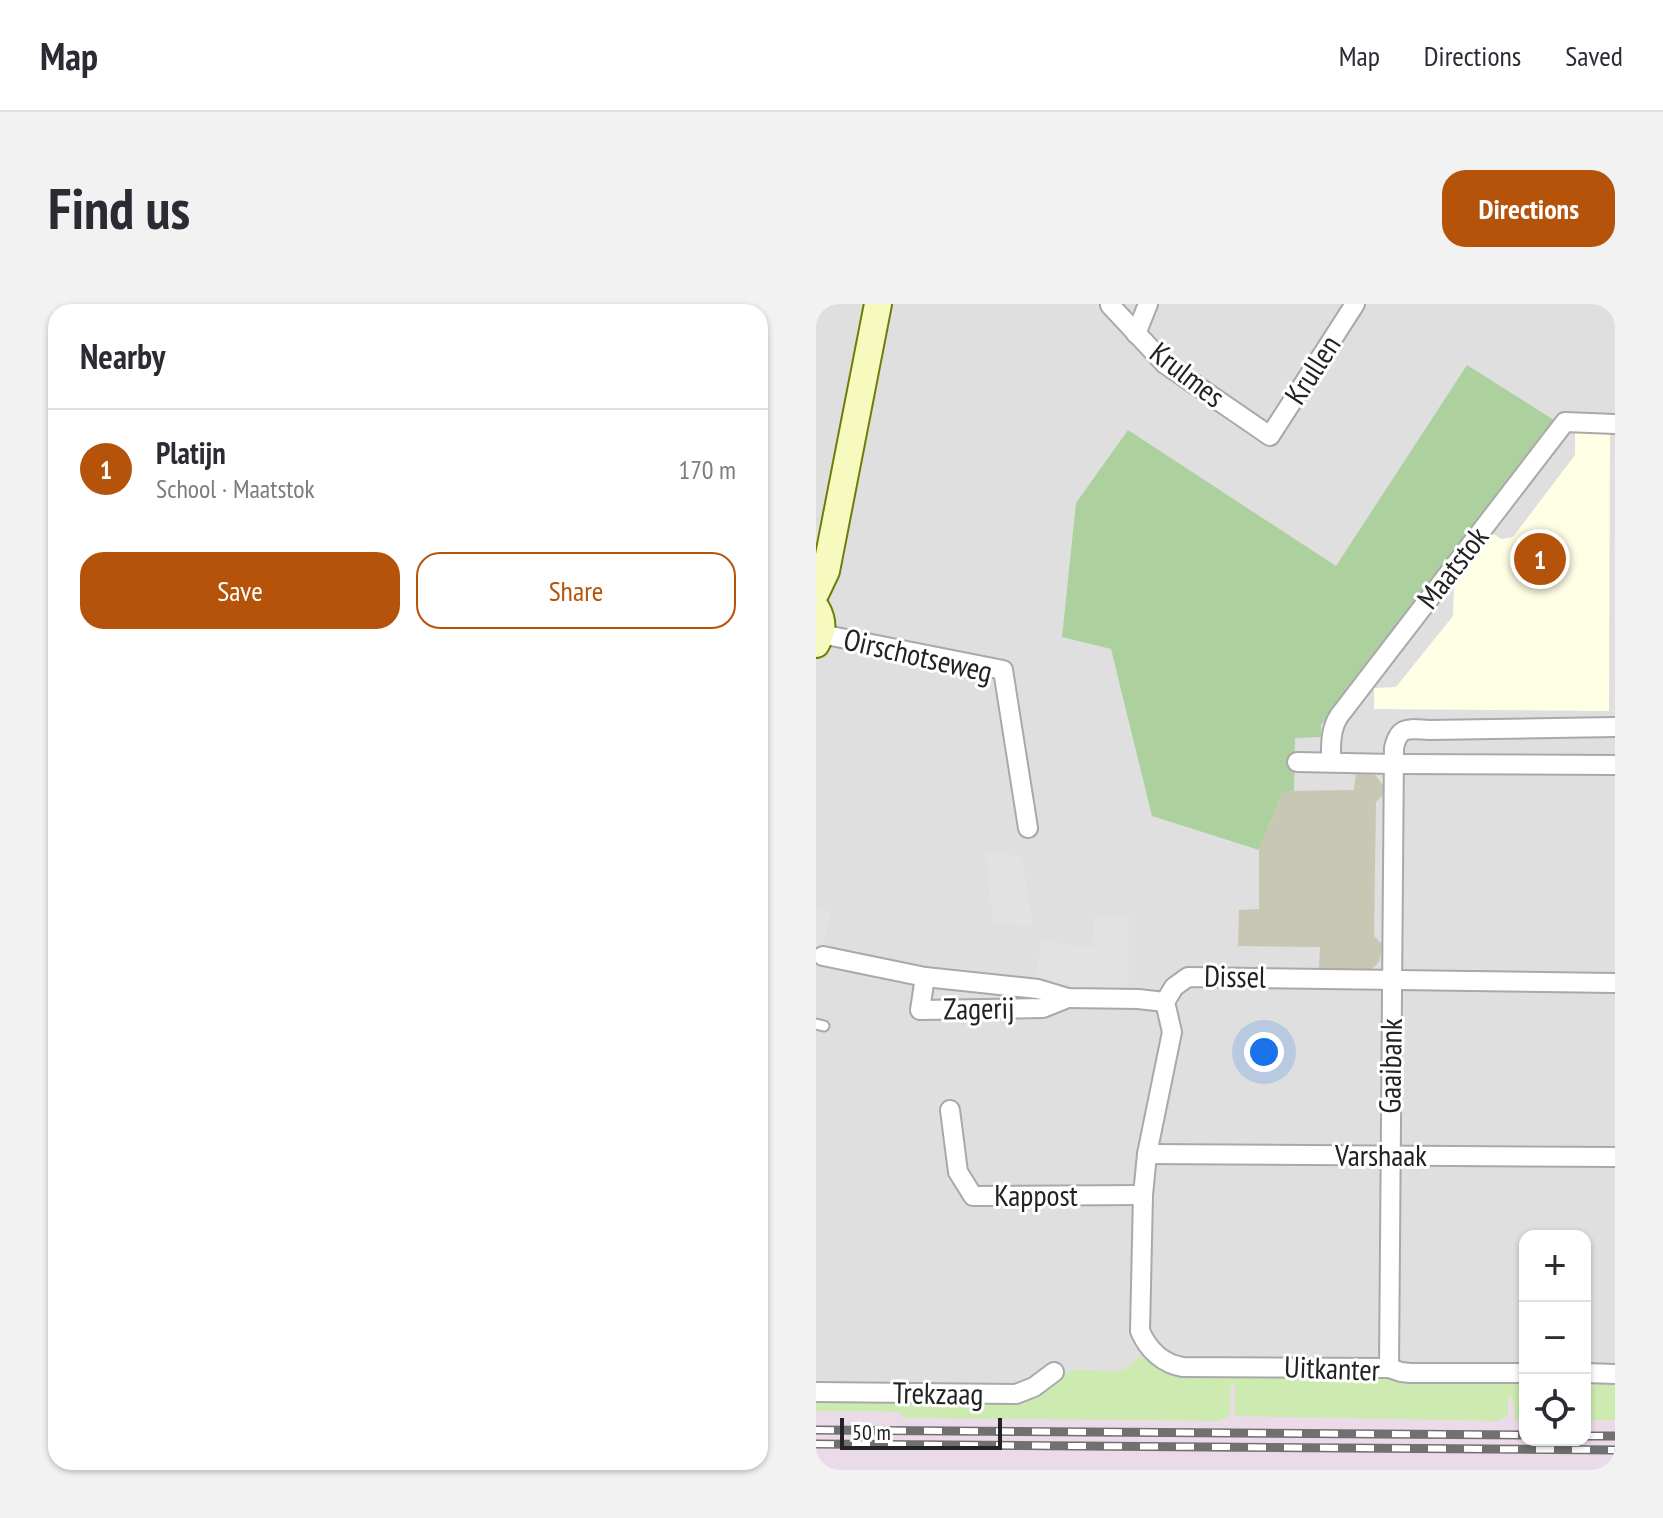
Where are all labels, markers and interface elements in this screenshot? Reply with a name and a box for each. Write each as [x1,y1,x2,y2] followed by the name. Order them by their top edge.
[40,31,98,80] text: Map
[1339,37,1380,74] text: Map
[1424,37,1521,74] text: Directions
[1565,37,1623,74] text: Saved
[1442,170,1615,247] button: Directions
[48,172,190,244] text: Find us
[1275,327,1349,411] street label: Krullen
[1143,332,1233,415] street label: Krulmes
[80,334,165,378] text: Nearby
[156,433,226,472] text: Platijn
[100,453,112,486] text: 1
[678,453,736,486] text: 170 m
[156,472,314,505] text: School · Maatstok
[1407,518,1496,616] street label: Maatstok
[1514,529,1566,589] pin: 1
[80,552,400,629] button: Save
[416,552,736,629] button: Share
[840,619,996,691] street label: Oirschotseweg
[1204,955,1266,996] street label: Dissel
[943,987,1015,1028] street label: Zagerij
[1369,1018,1410,1114] street label: Gaaibank
[1244,1032,1284,1072] your location
[1334,1135,1427,1174] street label: Varshaak
[994,1175,1079,1214] street label: Kappost
[1519,1230,1591,1446] map controls
[1519,1230,1591,1302] button: +
[1519,1302,1591,1374] button: −
[1283,1346,1381,1389] street label: Uitkanter
[892,1372,984,1413] street label: Trekzaag
[1519,1374,1591,1446] button: locate
[840,1414,1002,1450] scale bar
[852,1418,891,1446] text: 50 m

